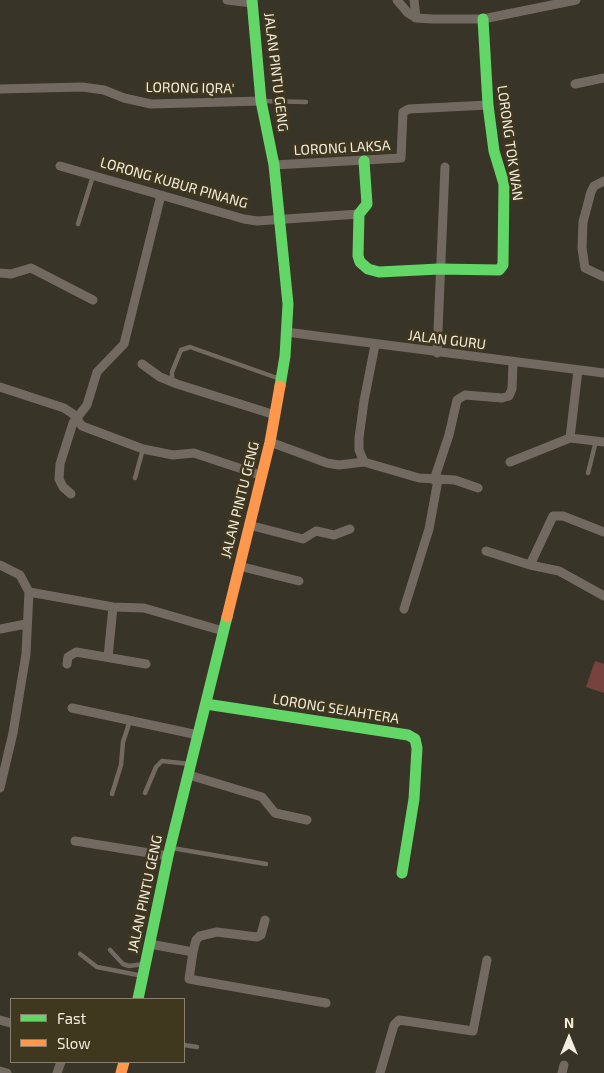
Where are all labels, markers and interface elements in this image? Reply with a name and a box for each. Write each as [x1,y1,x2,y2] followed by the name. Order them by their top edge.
[260,11,292,133] street label: JALAN PINTU GENG
[145,79,235,97] street label: LORONG IQRA'
[494,84,526,202] street label: LORONG TOK WAN
[293,137,391,159] street label: LORONG LAKSA
[98,154,250,212] street label: LORONG KUBUR PINANG
[407,327,487,353] street label: JALAN GURU
[217,440,263,560] street label: JALAN PINTU GENG
[271,691,401,727] street label: LORONG SEJAHTERA
[124,834,166,954] street label: JALAN PINTU GENG
[10,998,185,1063] legend
[57,1009,86,1027] text: Fast
[544,1013,594,1063] north arrow
[564,1014,574,1031] text: N
[57,1034,91,1052] text: Slow

